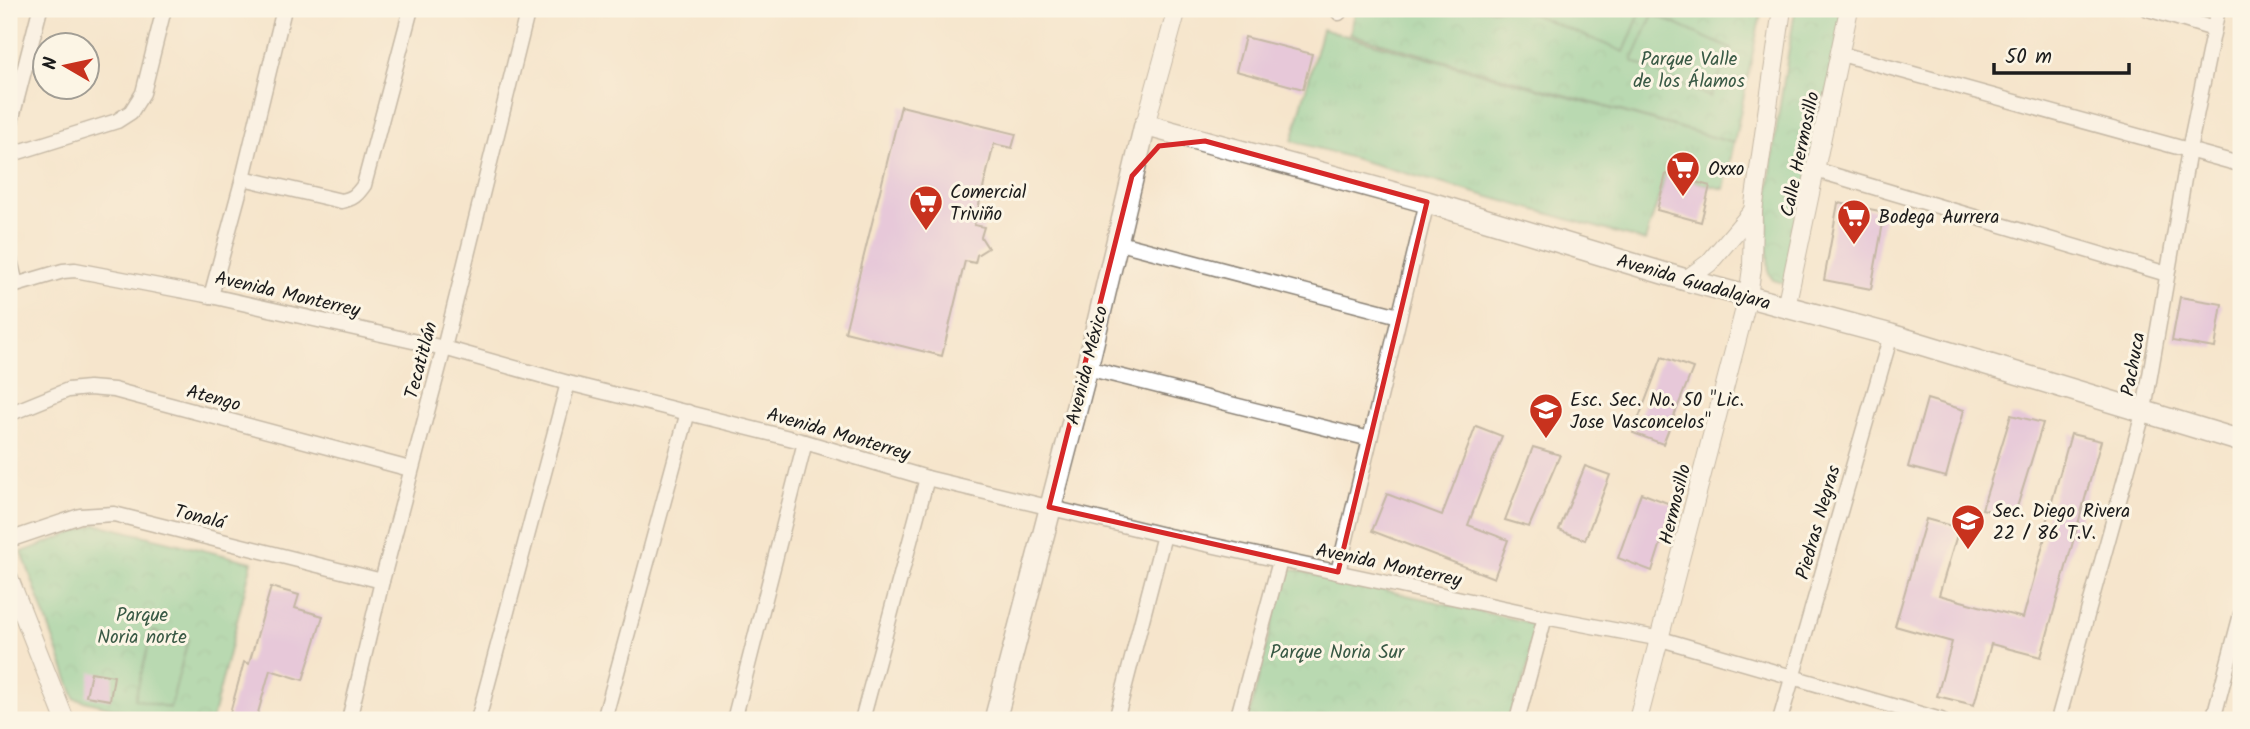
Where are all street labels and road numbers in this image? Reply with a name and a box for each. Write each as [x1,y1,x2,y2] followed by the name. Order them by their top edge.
[1773,89,1829,220] street label: Calle Hermosillo
[1613,247,1774,319] street label: Avenida Guadalajara
[212,264,364,327] street label: Avenida Monterrey
[1059,303,1117,428] street label: Avenida México
[397,318,447,403] street label: Tecatitlán
[2114,330,2154,399] street label: Pachuca
[183,377,244,421] street label: Atengo
[763,400,915,470] street label: Avenida Monterrey
[1651,461,1700,548] street label: Hermosillo
[1788,462,1850,583] street label: Piedras Negras
[171,497,230,539] street label: Tonalá
[1313,536,1465,596] street label: Avenida Monterrey

